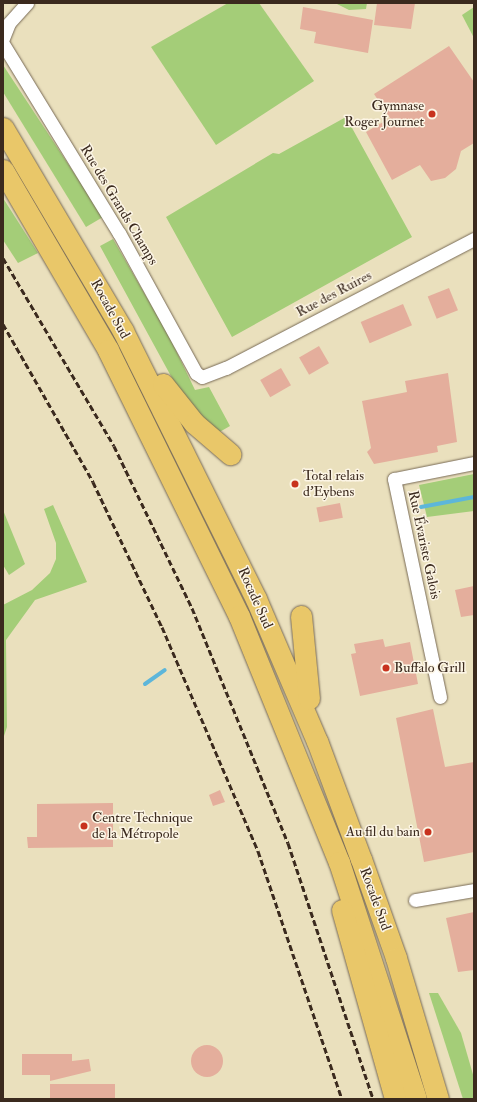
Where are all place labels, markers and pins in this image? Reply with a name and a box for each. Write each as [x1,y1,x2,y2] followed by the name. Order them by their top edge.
[344,98,424,130] place label: Gymnase Roger Journet
[427,109,437,119] marker: Gymnase Roger Journet
[303,468,364,500] place label: Total relais d'Eybens
[290,479,300,489] marker: Total relais d'Eybens
[394,660,465,676] place label: Buffalo Grill
[381,663,391,673] marker: Buffalo Grill
[92,810,192,842] place label: Centre Technique de la Métropole
[79,821,89,831] marker: Centre Technique de la Métropole
[346,824,420,840] place label: Au fil du bain
[423,827,433,837] marker: Au fil du bain

